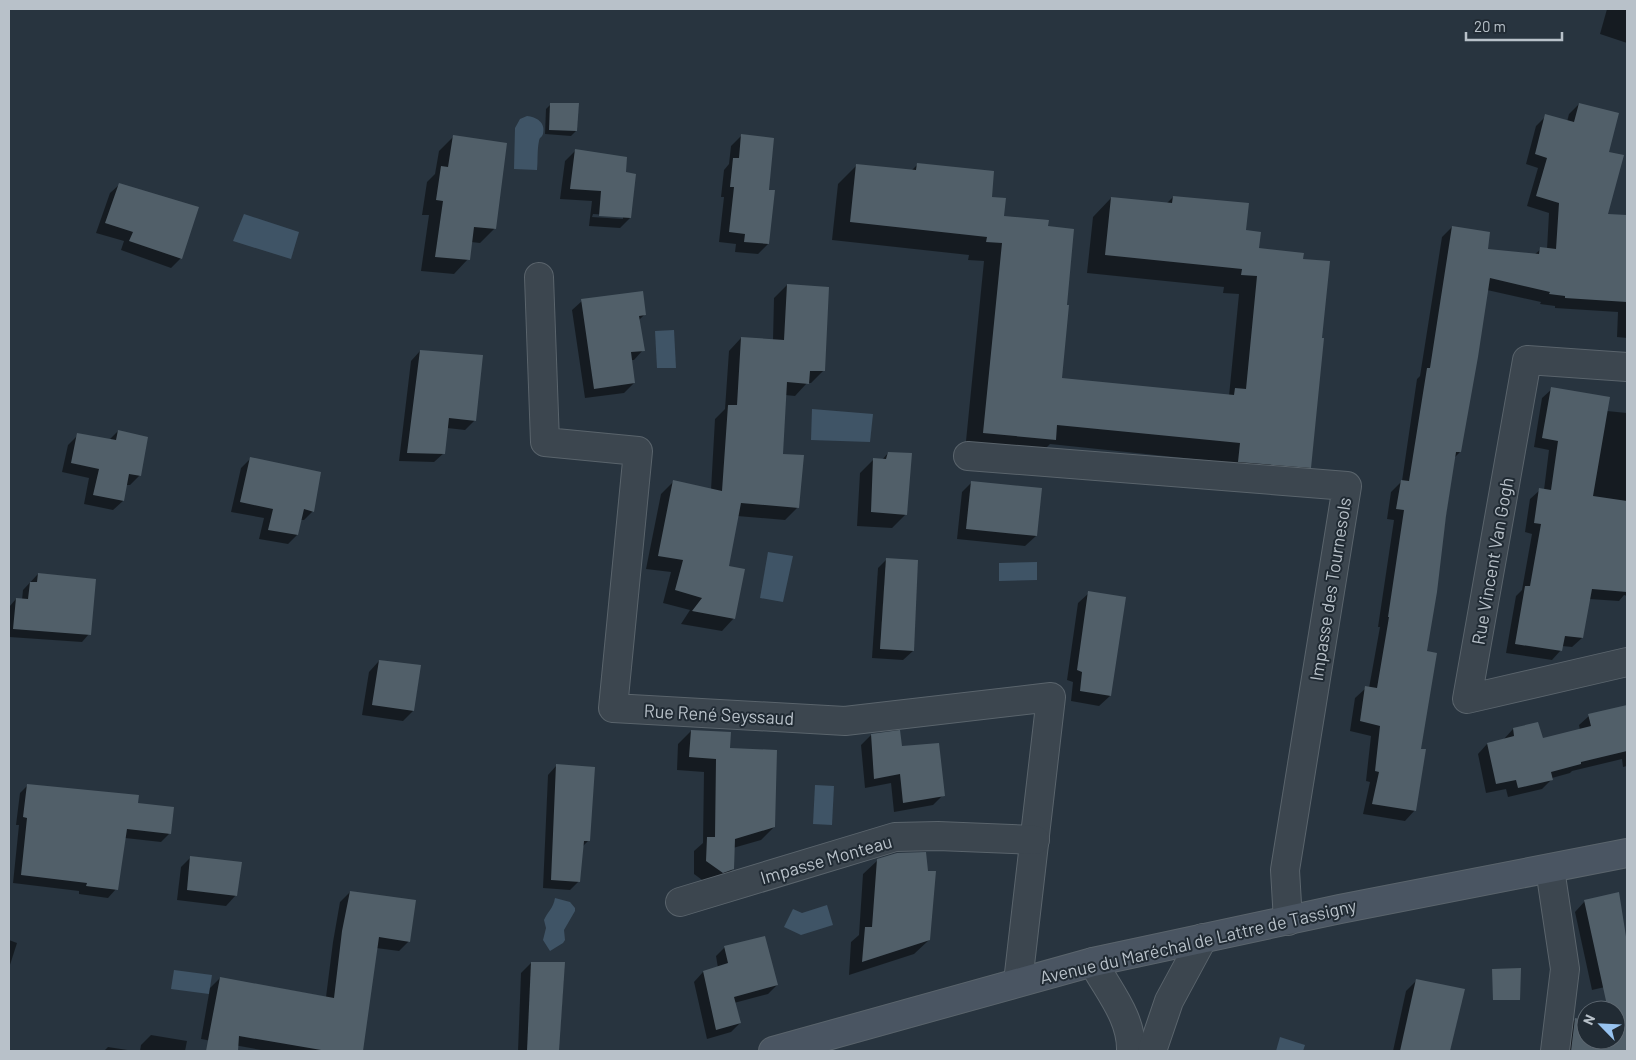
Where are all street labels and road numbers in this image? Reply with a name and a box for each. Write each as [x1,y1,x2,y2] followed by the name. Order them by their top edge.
[1466,475,1518,647] street label: Rue Vincent Van Gogh
[1305,496,1355,682] street label: Impasse des Tournesols
[643,699,795,729] street label: Rue René Seyssaud
[758,830,894,888] street label: Impasse Monteau
[1037,894,1359,988] street label: Avenue du Maréchal de Lattre de Tassigny

